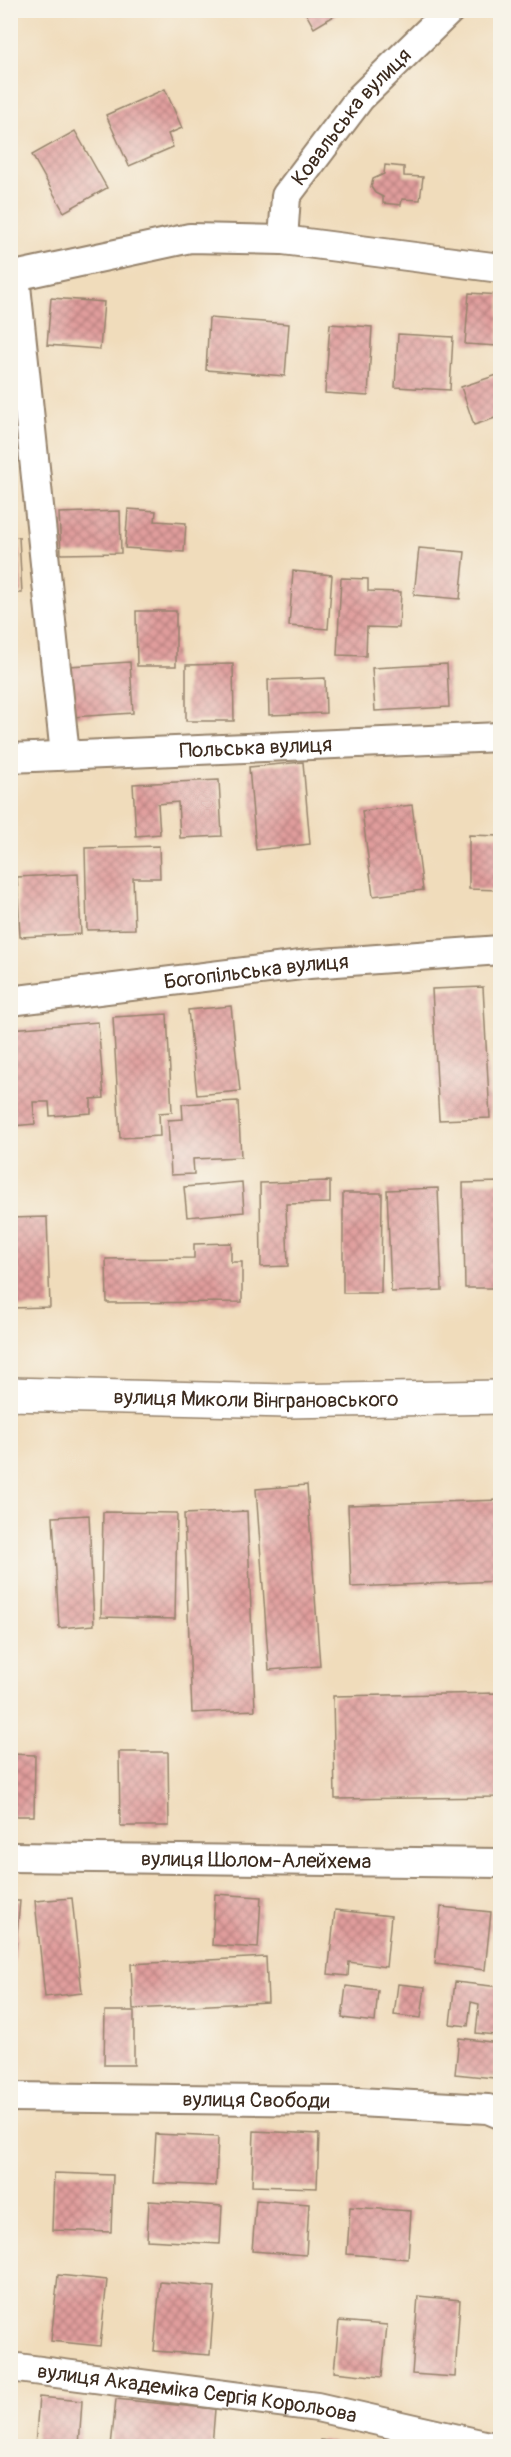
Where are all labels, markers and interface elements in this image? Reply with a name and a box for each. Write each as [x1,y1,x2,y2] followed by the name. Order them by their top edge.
[286,42,417,191] street label: Ковальська вулиця
[179,731,333,765] street label: Польська вулиця
[162,948,350,996] street label: Богопільська вулиця
[113,1384,399,1415] street label: вулиця Миколи Вінграновського
[141,1846,371,1875] street label: вулиця Шолом-Алейхема
[182,2086,330,2115] street label: вулиця Свободи
[36,2358,360,2430] street label: вулиця Академіка Сергія Корольова

